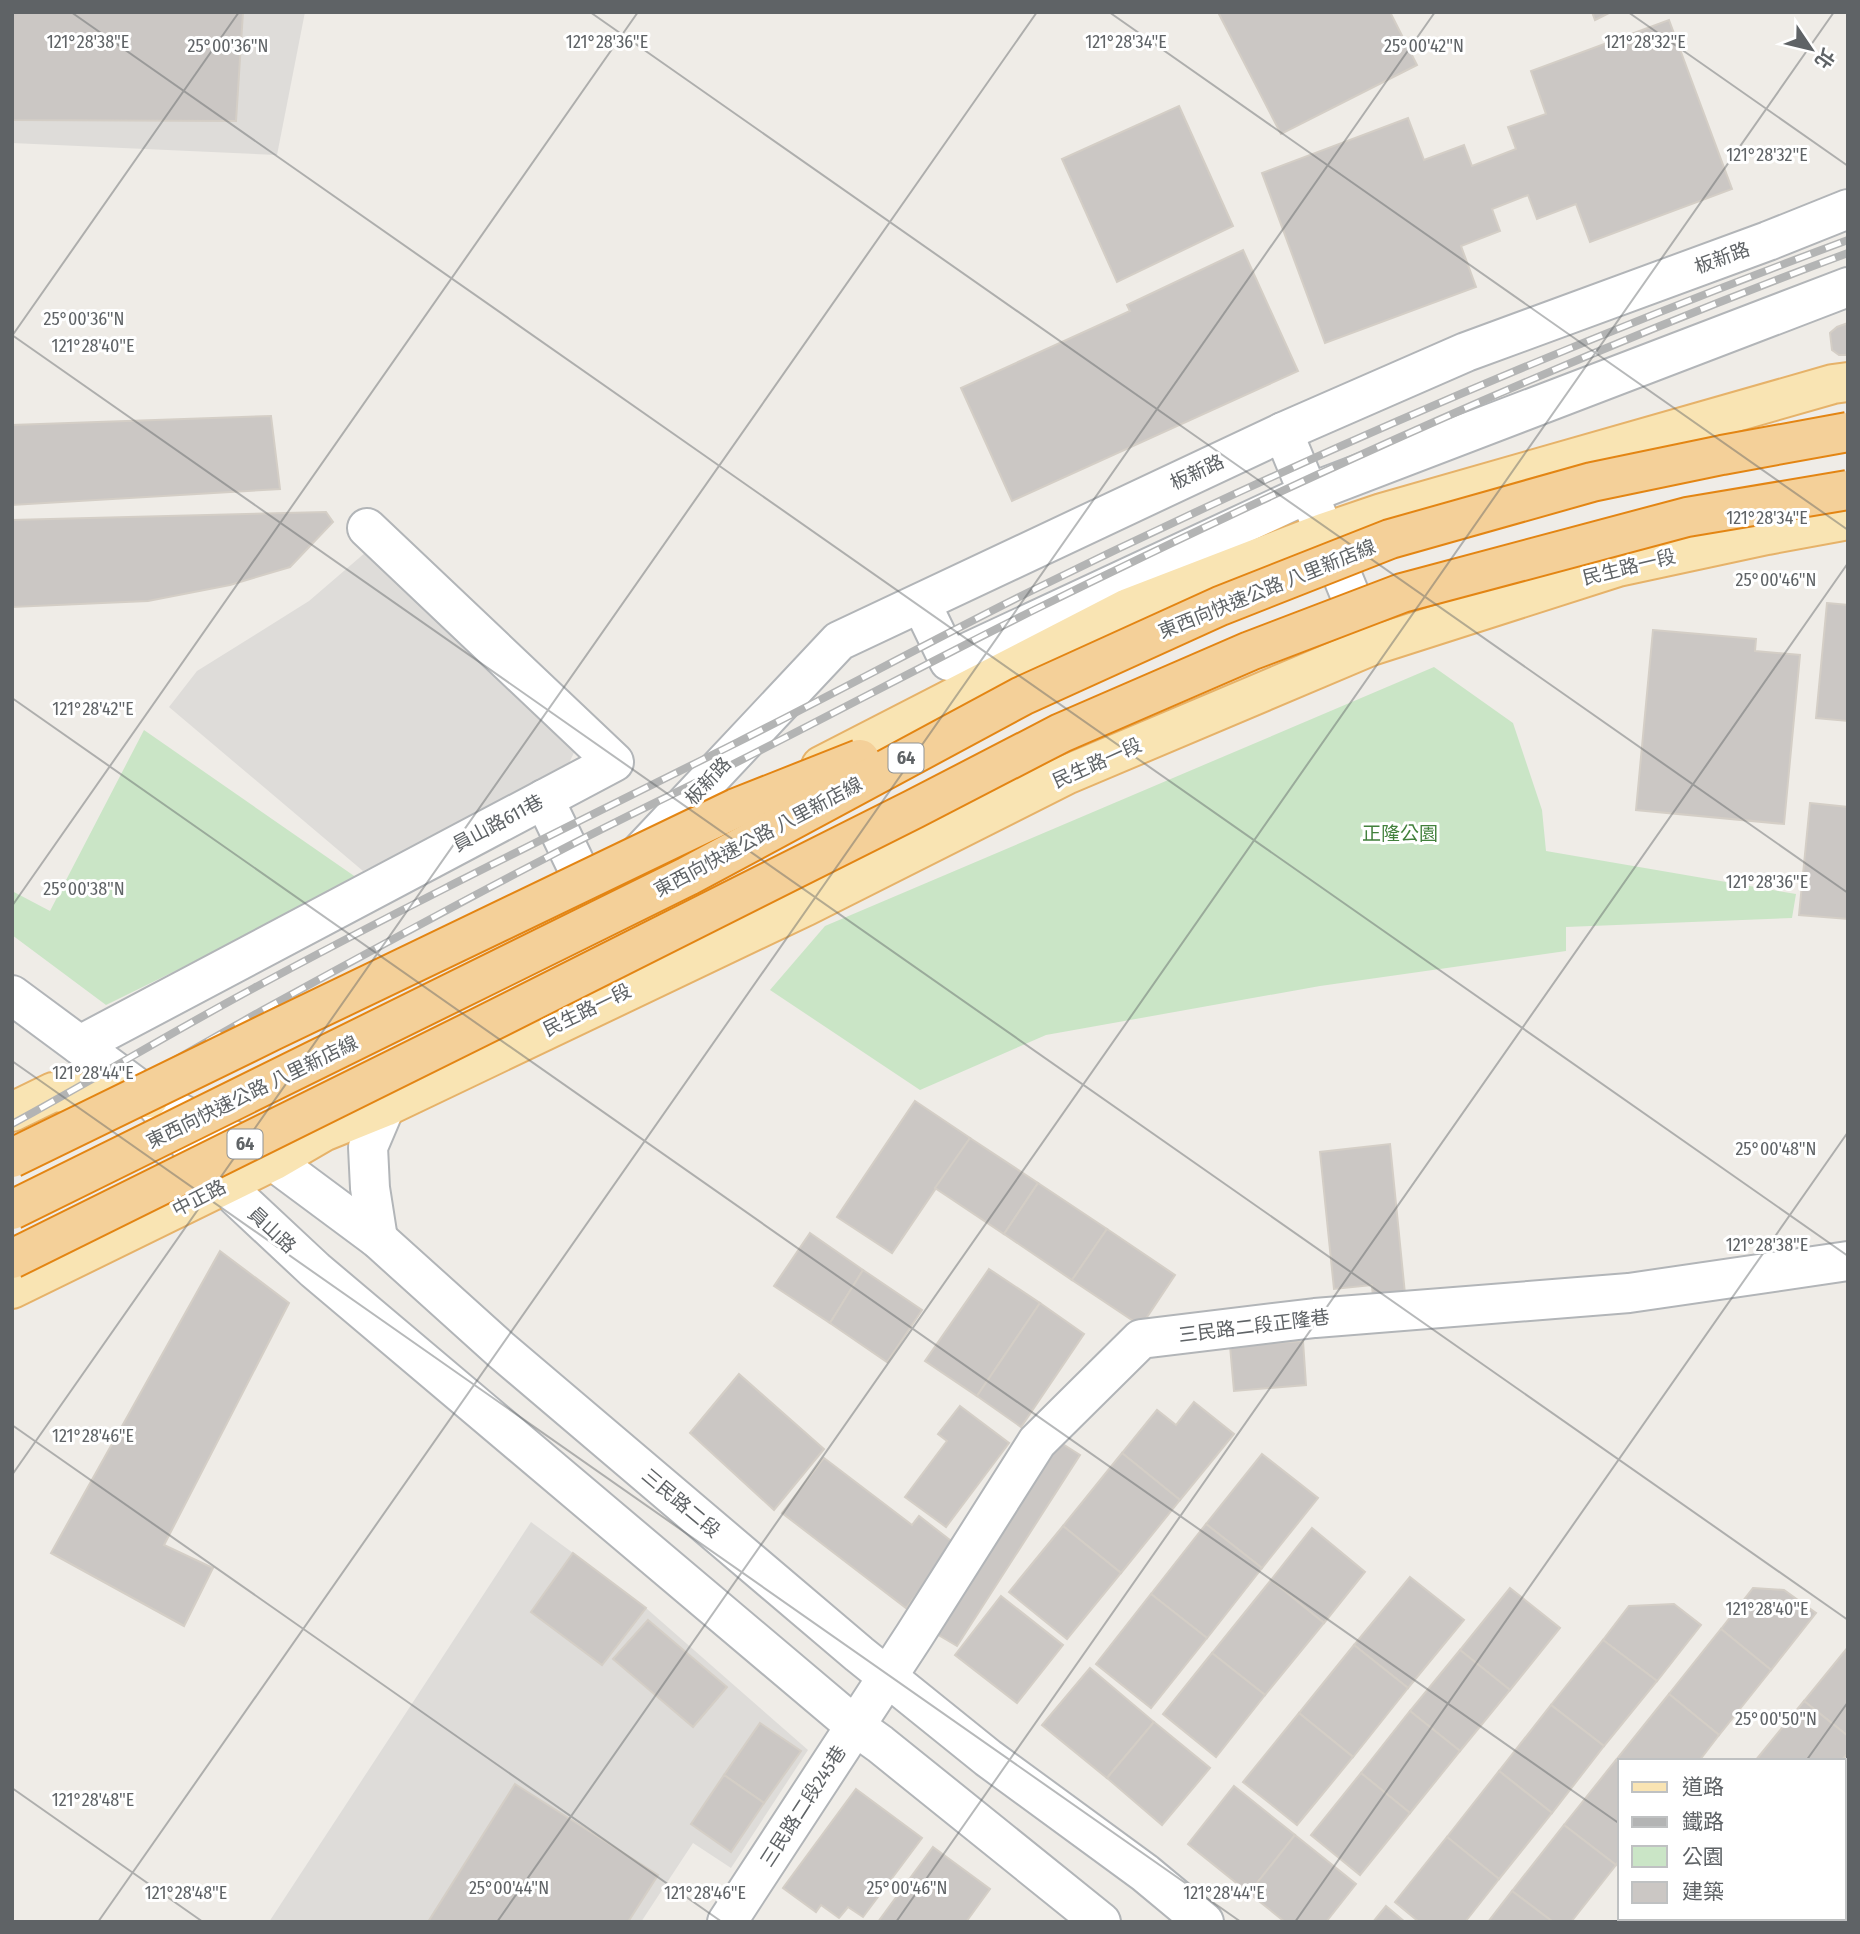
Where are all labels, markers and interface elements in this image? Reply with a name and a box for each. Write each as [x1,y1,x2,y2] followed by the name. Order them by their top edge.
[1776,14,1846,84] north arrow
[47,31,129,53] text: 121°28'38"E
[566,31,648,53] text: 121°28'36"E
[1085,31,1167,53] text: 121°28'34"E
[1604,31,1686,53] text: 121°28'32"E
[187,35,269,57] text: 25°00'36"N
[1384,35,1464,57] text: 25°00'42"N
[1810,44,1839,73] text: 北
[1726,144,1808,166] text: 121°28'32"E
[1691,237,1753,279] street label: 板新路
[43,308,125,330] text: 25°00'36"N
[52,335,134,357] text: 121°28'40"E
[1166,450,1228,494] street label: 板新路
[1726,507,1808,529] text: 121°28'34"E
[1155,535,1379,643] street label: 東西向快速公路 八里新店線
[1580,544,1678,590] street label: 民生路一段
[1736,569,1816,591] text: 25°00'46"N
[52,698,134,720] text: 121°28'42"E
[1049,733,1145,793] street label: 民生路一段
[888,744,923,772] road number: 64
[680,752,736,810] street label: 板新路
[650,772,866,902] street label: 東西向快速公路 八里新店線
[449,790,547,856] street label: 員山路611巷
[1362,822,1438,845] park label: 正隆公園
[1726,871,1808,893] text: 121°28'36"E
[43,878,125,900] text: 25°00'38"N
[539,979,635,1041] street label: 民生路一段
[142,1031,362,1153] street label: 東西向快速公路 八里新店線
[52,1062,134,1084] text: 121°28'44"E
[228,1129,262,1158] road number: 64
[1735,1138,1817,1160] text: 25°00'48"N
[168,1175,230,1221] street label: 中正路
[243,1202,301,1258] street label: 員山路
[1726,1234,1808,1256] text: 121°28'38"E
[1177,1305,1331,1347] street label: 三民路二段正隆巷
[52,1425,134,1447] text: 121°28'46"E
[637,1464,725,1542] street label: 三民路二段
[1726,1598,1808,1620] text: 121°28'40"E
[1735,1708,1817,1730] text: 25°00'50"N
[755,1741,851,1871] street label: 三民路二段245巷
[1618,1759,1846,1920] legend
[1682,1774,1724,1800] text: 道路
[52,1789,134,1811] text: 121°28'48"E
[1682,1809,1724,1835] text: 鐵路
[1682,1844,1724,1870] text: 公園
[469,1877,549,1899] text: 25°00'44"N
[867,1877,947,1899] text: 25°00'46"N
[1682,1879,1724,1905] text: 建築
[145,1882,227,1904] text: 121°28'48"E
[664,1882,746,1904] text: 121°28'46"E
[1183,1882,1265,1904] text: 121°28'44"E

